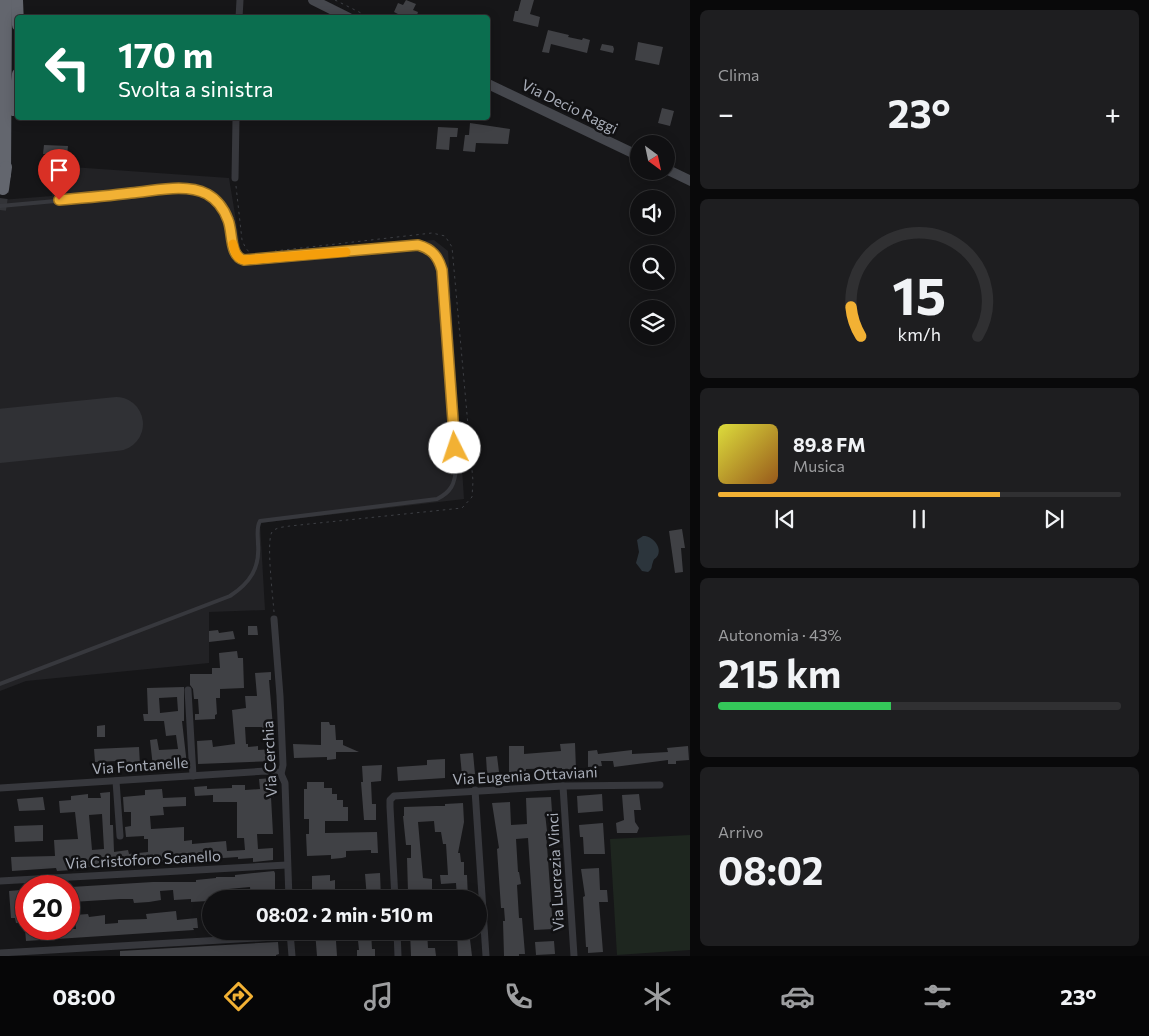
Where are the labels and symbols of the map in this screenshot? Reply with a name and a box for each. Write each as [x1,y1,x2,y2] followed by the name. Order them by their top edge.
[519,75,621,137] street label: Via Decio Raggi
[630,135,675,180] north arrow
[38,149,80,200] pin
[428,421,480,473] position arrow
[258,720,280,798] street label: Via Cerchia
[91,753,189,777] street label: Via Fontanelle
[452,762,598,788] street label: Via Eugenia Ottaviani
[543,812,567,932] street label: Via Lucrezia Vinci
[65,846,221,872] street label: Via Cristoforo Scanello
[15,875,80,940] speed limit sign: 20

